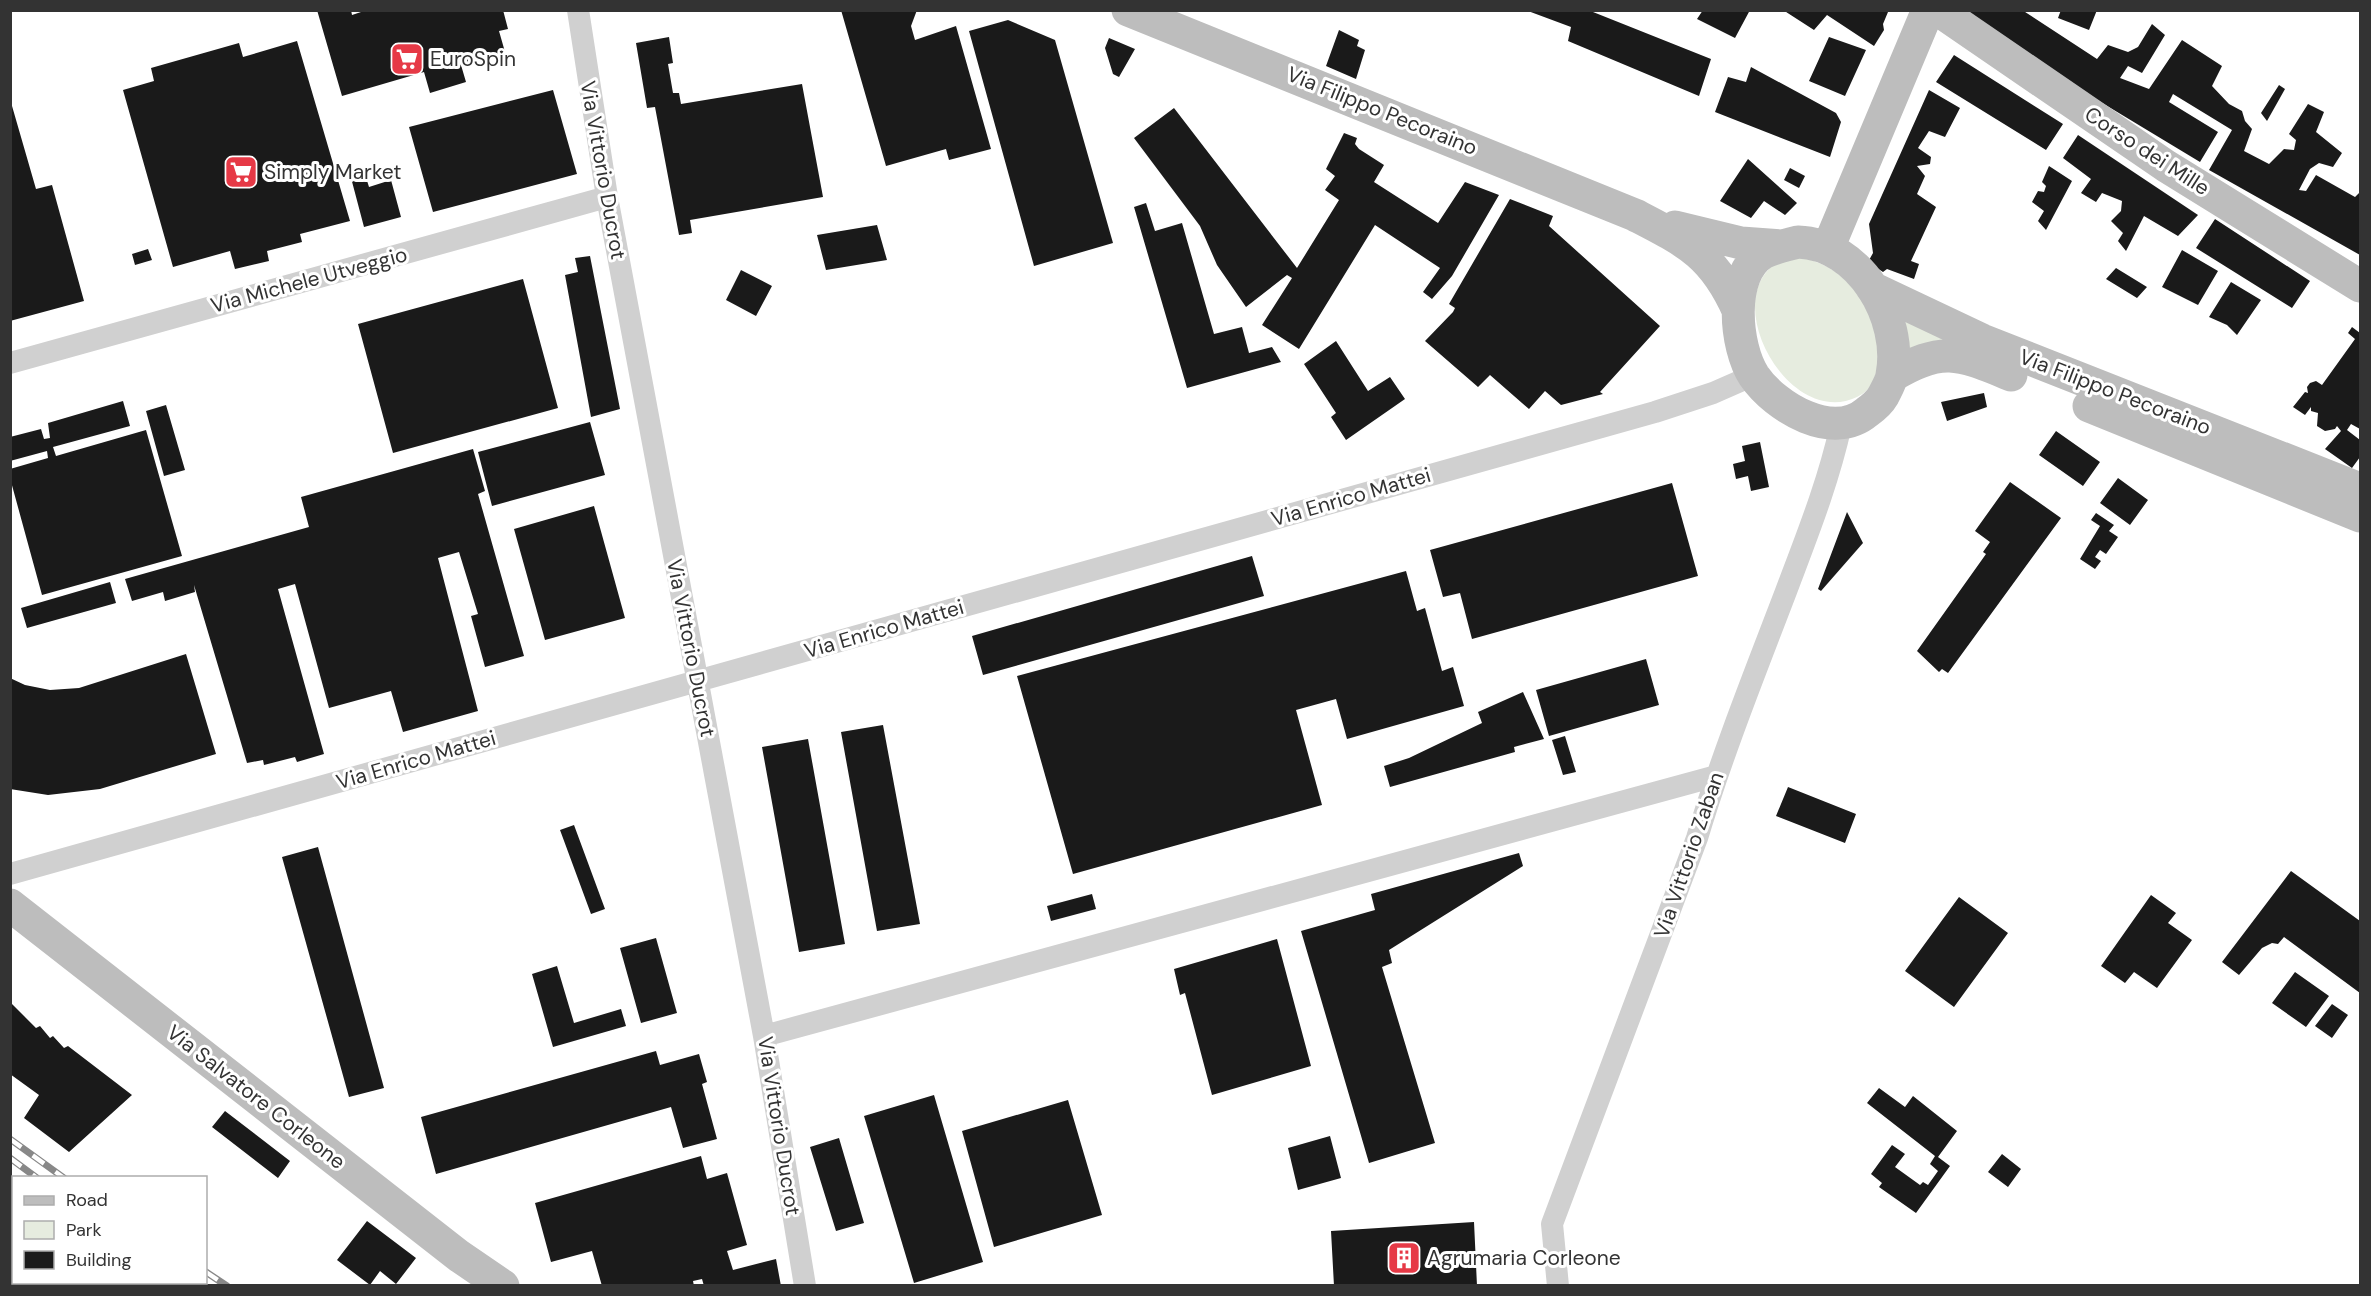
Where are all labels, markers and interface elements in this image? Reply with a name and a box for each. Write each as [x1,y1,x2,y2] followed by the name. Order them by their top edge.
[389,41,425,77] supermarket icon: EuroSpin
[430,45,516,73] place label: EuroSpin
[1283,60,1481,162] street label: Via Filippo Pecoraino
[574,79,632,261] street label: Via Vittorio Ducrot
[2079,100,2215,202] street label: Corso dei Mille
[223,154,259,190] supermarket icon: Simply Market
[264,158,402,186] place label: Simply Market
[208,240,410,320] street label: Via Michele Utveggio
[2015,343,2215,441] street label: Via Filippo Pecoraino
[1268,461,1434,533] street label: Via Enrico Mattei
[660,557,722,739] street label: Via Vittorio Ducrot
[801,593,967,665] street label: Via Enrico Mattei
[333,724,499,796] street label: Via Enrico Mattei
[1647,768,1731,942] street label: Via Vittorio Zaban
[161,1018,351,1176] street label: Via Salvatore Corleone
[751,1035,807,1217] street label: Via Vittorio Ducrot
[12,1176,207,1284] legend
[66,1188,108,1212] text: Road
[66,1218,102,1242] text: Park
[1386,1240,1422,1276] building icon: Agrumaria Corleone
[1427,1244,1621,1272] place label: Agrumaria Corleone
[66,1248,131,1272] text: Building

